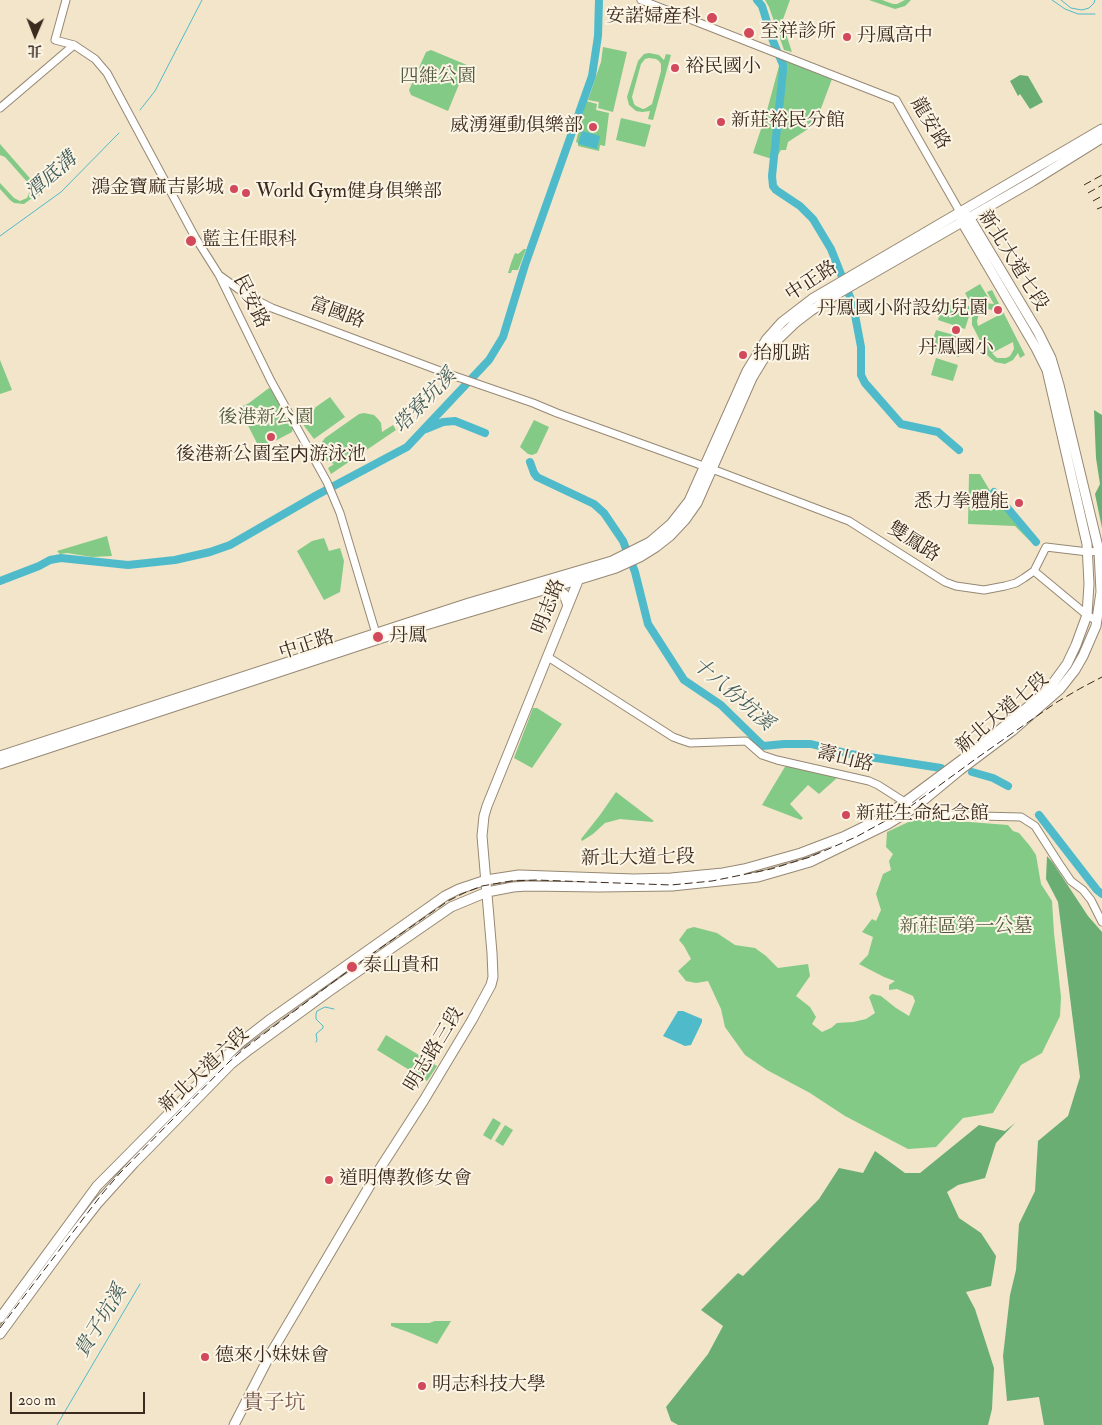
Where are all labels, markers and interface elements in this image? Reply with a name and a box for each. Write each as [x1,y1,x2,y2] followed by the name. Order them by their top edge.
[606,7,701,29] place label: 安諾婦産科
[10,10,60,60] north arrow
[705,11,719,25] marker: 安諾婦産科
[760,22,836,44] place label: 至祥診所
[742,26,756,40] marker: 至祥診所
[857,26,933,48] place label: 丹鳳高中
[841,31,853,43] marker: 丹鳳高中
[28,42,42,59] text: 北
[685,57,761,79] place label: 裕民國小
[669,62,681,74] marker: 裕民國小
[400,67,476,89] park label: 四維公園
[905,94,953,154] street label: 龍安路
[731,111,845,133] place label: 新莊裕民分館
[450,116,583,138] place label: 威湧運動俱樂部
[715,116,727,128] marker: 新莊裕民分館
[587,121,599,133] marker: 威湧運動俱樂部
[21,148,83,206] water label: 潭底溝
[91,178,224,200] place label: 鴻金寶麻吉影城
[256,182,442,204] place label: World Gym健身俱樂部
[228,183,240,195] marker: 鴻金寶麻吉影城
[240,187,252,199] marker: World Gym健身俱樂部
[972,207,1052,315] street label: 新北大道七段
[202,230,297,252] place label: 藍主任眼科
[184,234,198,248] marker: 藍主任眼科
[782,257,842,307] street label: 中正路
[227,271,273,333] street label: 民安路
[306,294,368,334] street label: 富國路
[817,299,988,321] place label: 丹鳳國小附設幼兒園
[992,304,1004,316] marker: 丹鳳國小附設幼兒園
[950,324,962,336] marker: 丹鳳國小
[918,338,994,360] place label: 丹鳳國小
[753,344,810,366] place label: 抬肌踮
[737,349,749,361] marker: 抬肌踮
[390,365,462,439] water label: 塔寮坑溪
[219,408,313,430] park label: 後港新公園
[265,431,277,443] marker: 後港新公園室内游泳池
[176,445,366,467] place label: 後港新公園室内游泳池
[914,492,1009,514] place label: 悉力拳體能
[1013,497,1025,509] marker: 悉力拳體能
[883,518,943,568] street label: 雙鳳路
[529,576,571,638] street label: 明志路
[276,626,338,666] street label: 中正路
[389,626,427,648] place label: 丹鳳
[371,630,385,644] marker: 丹鳳
[686,653,778,737] water label: 十八份坑溪
[952,669,1054,759] street label: 新北大道七段
[815,742,875,778] street label: 壽山路
[856,804,989,826] place label: 新莊生命紀念館
[840,809,852,821] marker: 新莊生命紀念館
[581,847,695,871] street label: 新北大道七段
[900,917,1032,939] park label: 新莊區第一公墓
[363,956,439,978] place label: 泰山貴和
[345,960,359,974] marker: 泰山貴和
[401,1003,469,1097] street label: 明志路三段
[156,1024,254,1118] street label: 新北大道六段
[339,1169,472,1191] place label: 道明傳教修女會
[323,1174,335,1186] marker: 道明傳教修女會
[71,1282,133,1362] water label: 貴子坑溪
[215,1346,329,1368] place label: 德來小妹妹會
[199,1351,211,1363] marker: 德來小妹妹會
[432,1375,546,1397] place label: 明志科技大學
[416,1380,428,1392] marker: 明志科技大學
[12,1382,148,1414] scale bar
[18,1391,56,1410] text: 200 m
[243,1391,305,1417] district label: 貴子坑

